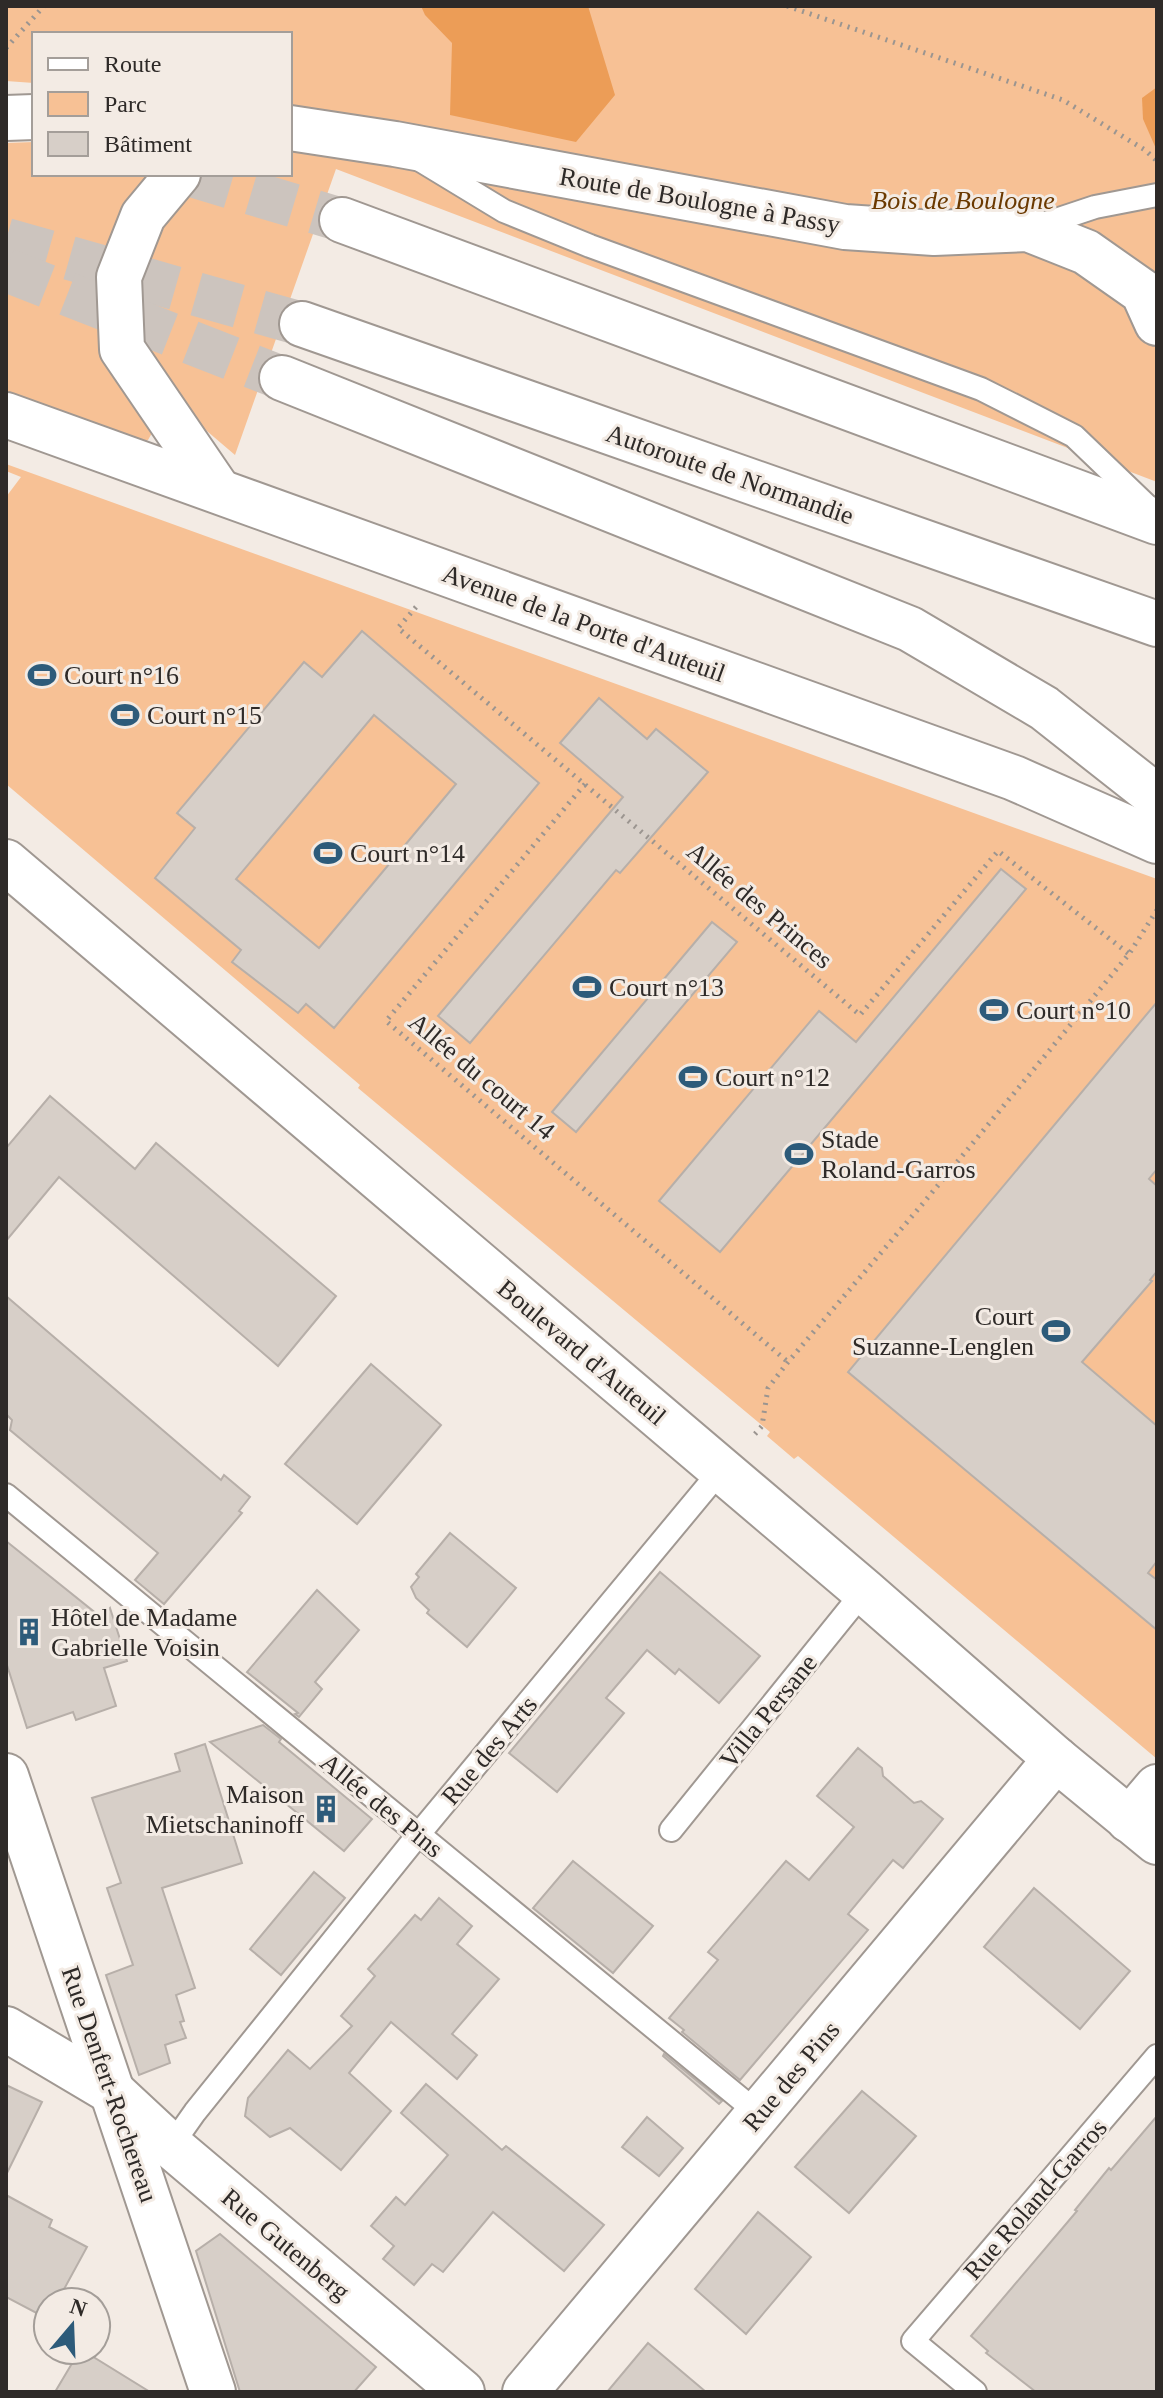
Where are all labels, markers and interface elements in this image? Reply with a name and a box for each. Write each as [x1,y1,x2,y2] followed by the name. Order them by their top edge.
[32,32,292,176] legend
[104,51,161,77] text: Route
[104,91,147,117] text: Parc
[104,131,192,157] text: Bâtiment
[557,162,843,239] street label: Route de Boulogne à Passy
[871,186,1055,215] park label: Bois de Boulogne
[602,418,857,530] street label: Autoroute de Normandie
[438,559,729,688] street label: Avenue de la Porte d'Auteuil
[27,660,57,690] sports icon: Court n°16
[64,661,179,690] place label: Court n°16
[110,700,140,730] sports icon: Court n°15
[147,701,262,730] place label: Court n°15
[681,836,838,975] street label: Allée des Princes
[313,838,343,868] sports icon: Court n°14
[350,839,465,868] place label: Court n°14
[572,972,602,1002] sports icon: Court n°13
[609,973,724,1002] place label: Court n°13
[979,995,1009,1025] sports icon: Court n°10
[1016,996,1131,1025] place label: Court n°10
[403,1007,560,1146] street label: Allée du court 14
[678,1062,708,1092] sports icon: Court n°12
[715,1063,830,1092] place label: Court n°12
[821,1125,976,1184] place label: Stade Roland-Garros
[784,1139,814,1169] sports icon: Stade Roland-Garros
[492,1274,672,1431] street label: Boulevard d'Auteuil
[852,1302,1035,1361] place label: Court Suzanne-Lenglen
[1041,1316,1071,1346] sports icon: Court Suzanne-Lenglen
[51,1603,237,1662] place label: Hôtel de Madame Gabrielle Voisin
[14,1617,44,1647] building icon: Hôtel de Madame Gabrielle Voisin
[714,1649,823,1774] street label: Villa Persane
[436,1690,543,1811] street label: Rue des Arts
[315,1747,449,1863] street label: Allée des Pins
[146,1780,304,1839] place label: Maison Mietschaninoff
[311,1794,341,1824] building icon: Maison Mietschaninoff
[56,1962,164,2206] street label: Rue Denfert-Rochereau
[737,2016,846,2137] street label: Rue des Pins
[958,2113,1113,2285] street label: Rue Roland-Garros
[216,2183,355,2306] street label: Rue Gutenberg
[32,2286,112,2366] north arrow
[67,2293,90,2322] text: N

